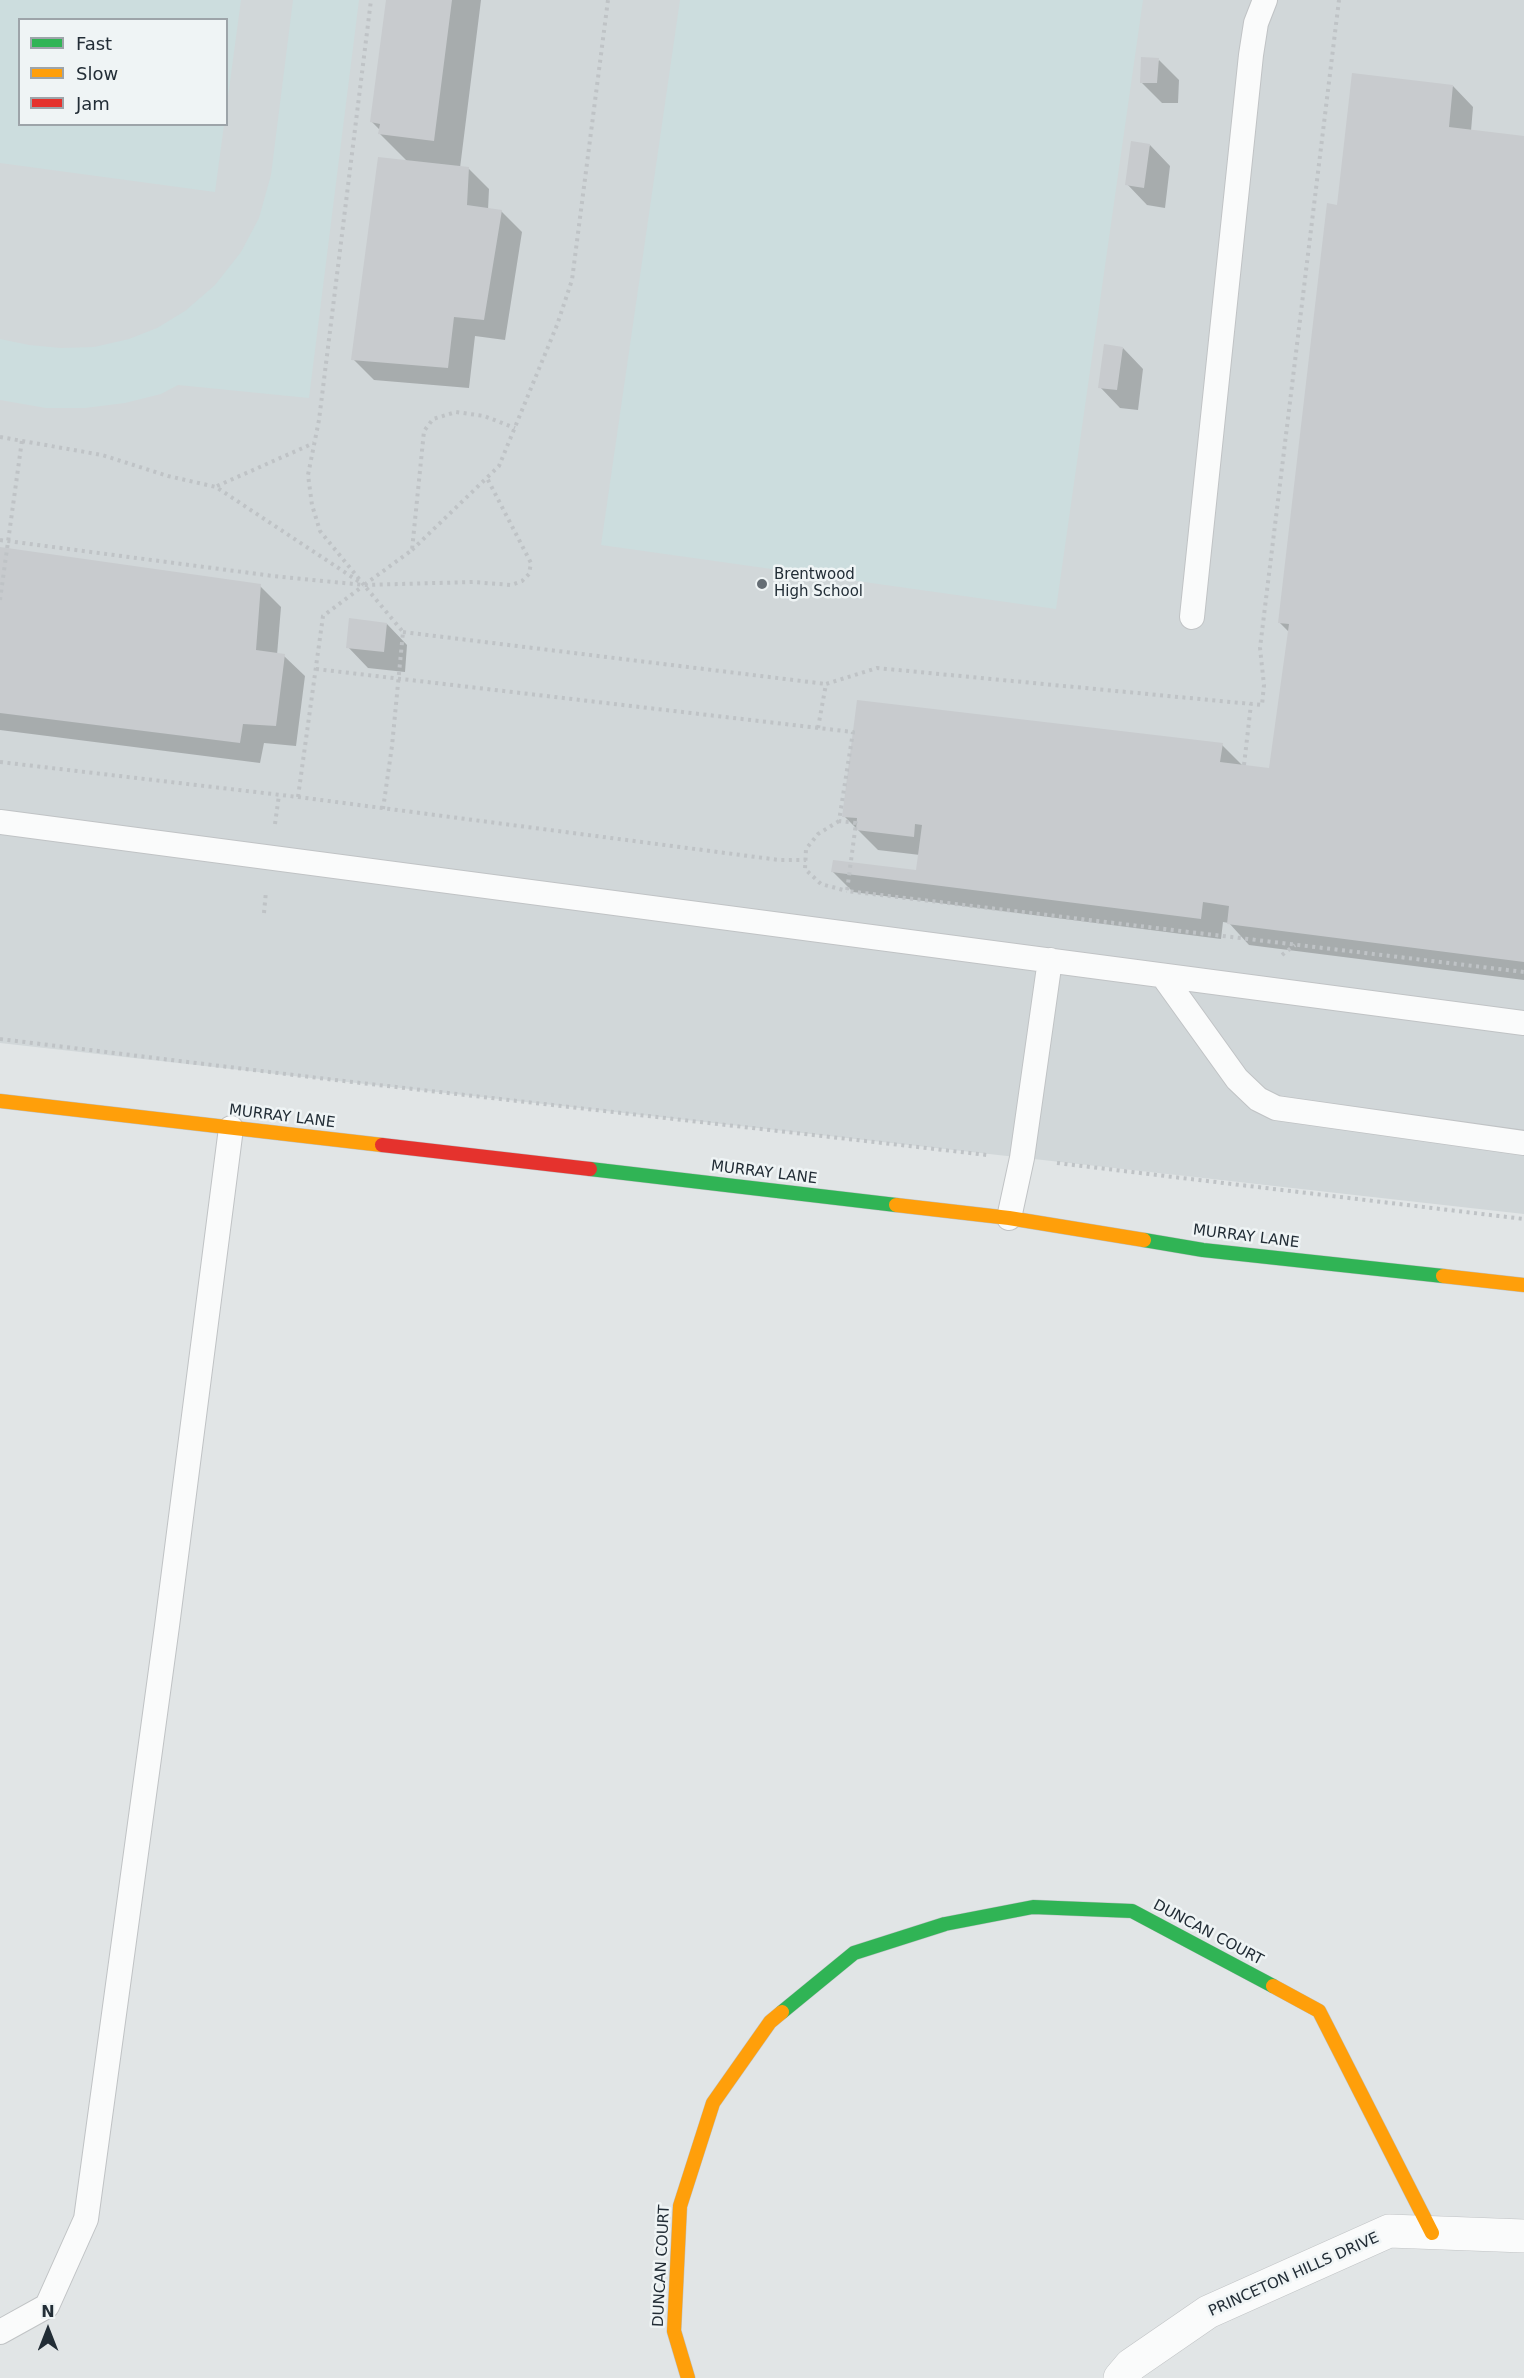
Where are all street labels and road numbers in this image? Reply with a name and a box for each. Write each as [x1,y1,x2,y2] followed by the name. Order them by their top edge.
[228,1102,336,1132] street label: MURRAY LANE
[710,1158,818,1188] street label: MURRAY LANE
[1192,1222,1300,1252] street label: MURRAY LANE
[1150,1896,1266,1970] street label: DUNCAN COURT
[650,2204,674,2328] street label: DUNCAN COURT
[1206,2229,1382,2321] street label: PRINCETON HILLS DRIVE

